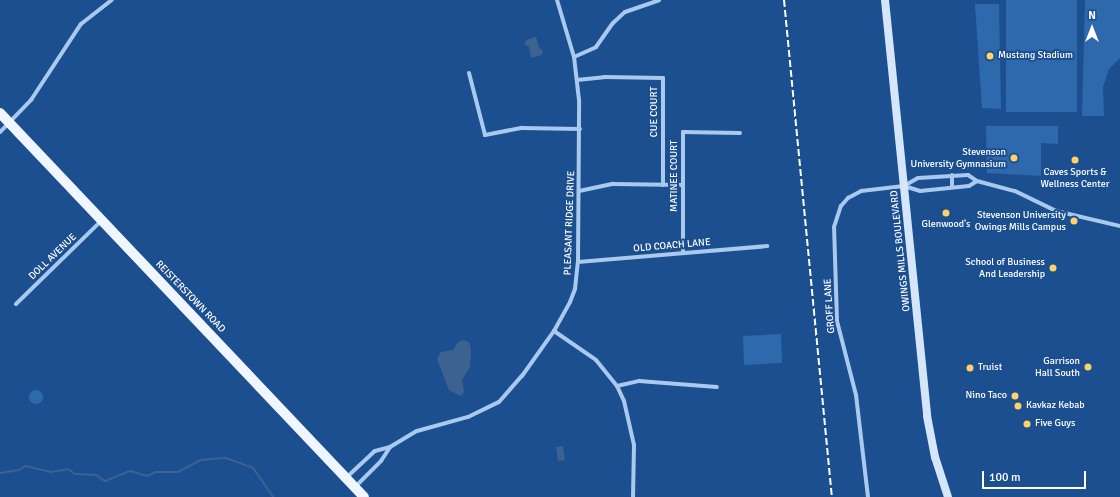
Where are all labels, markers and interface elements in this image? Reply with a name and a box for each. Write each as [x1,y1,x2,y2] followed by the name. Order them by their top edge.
[1072,8,1112,48] north arrow
[1088,9,1096,22] text: N
[998,50,1073,62] place label: Mustang Stadium
[985,51,995,61] marker: Mustang Stadium
[649,87,661,137] street label: CUE COURT
[669,140,681,212] street label: MATINEE COURT
[911,146,1006,170] place label: Stevenson University Gymnasium
[1009,153,1019,163] marker: Stevenson University Gymnasium
[1070,155,1080,165] marker: Caves Sports & Wellness Center
[1041,166,1109,190] place label: Caves Sports & Wellness Center
[562,170,578,276] street label: PLEASANT RIDGE DRIVE
[889,190,913,312] street label: OWINGS MILLS BOULEVARD
[941,208,951,218] marker: Glenwood's
[975,209,1066,232] place label: Stevenson University Owings Mills Campus
[1069,216,1079,226] marker: Stevenson University Owings Mills Campus
[922,219,970,231] place label: Glenwood's
[27,231,79,283] street label: DOLL AVENUE
[633,237,711,255] street label: OLD COACH LANE
[965,256,1045,280] place label: School of Business And Leadership
[153,259,227,335] street label: REISTERSTOWN ROAD
[1048,263,1058,273] marker: School of Business And Leadership
[822,278,838,334] street label: GROFF LANE
[1035,355,1080,378] place label: Garrison Hall South
[978,362,1002,374] place label: Truist
[1083,362,1093,372] marker: Garrison Hall South
[965,363,975,373] marker: Truist
[966,390,1007,402] place label: Nino Taco
[1010,391,1020,401] marker: Nino Taco
[1026,400,1085,412] place label: Kavkaz Kebab
[1013,401,1023,411] marker: Kavkaz Kebab
[1035,418,1075,430] place label: Five Guys
[1022,419,1032,429] marker: Five Guys
[984,463,1088,489] scale bar
[989,470,1021,485] text: 100 m

